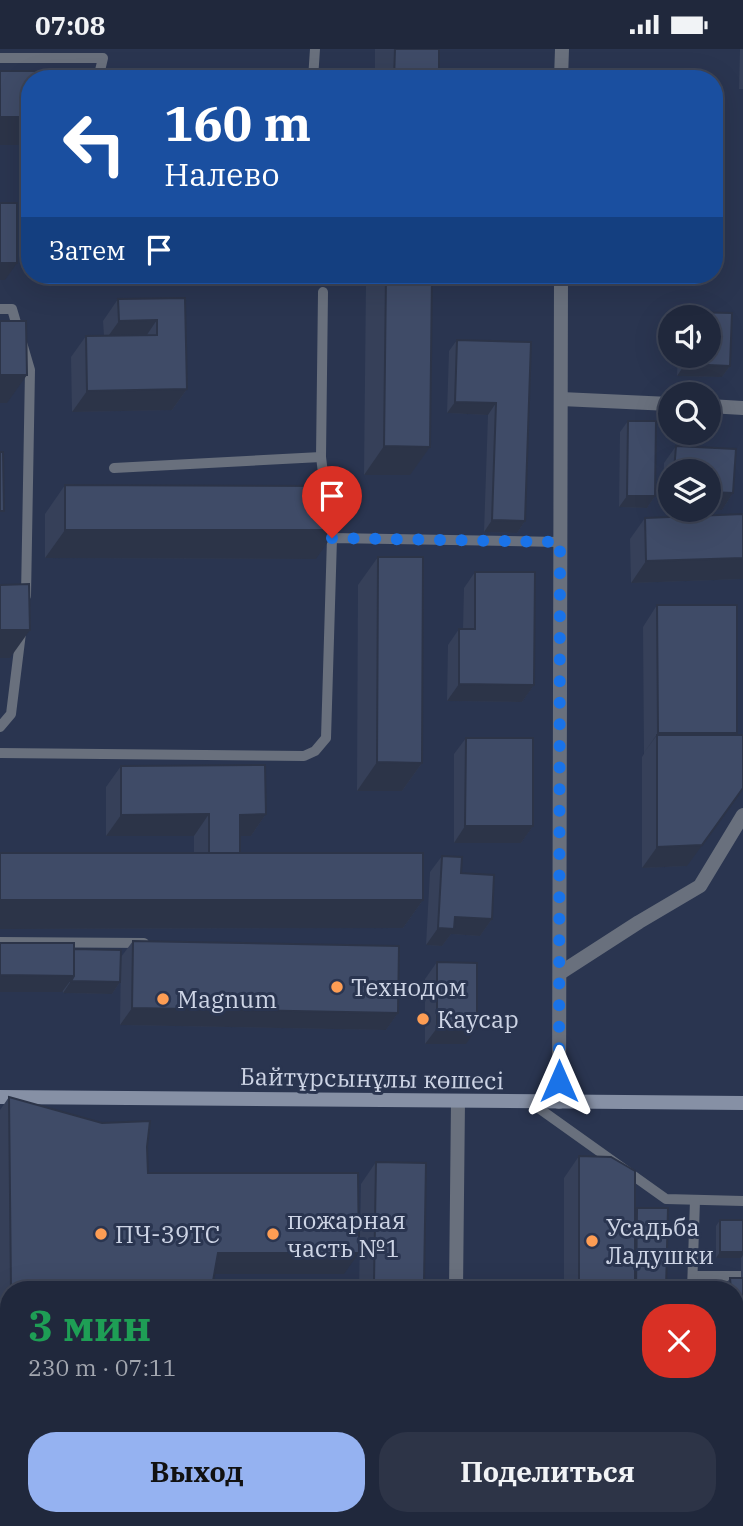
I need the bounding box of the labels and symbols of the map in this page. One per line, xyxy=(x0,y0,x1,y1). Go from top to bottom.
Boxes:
pin xyxy=(302,466,362,538)
place label: Технодом xyxy=(351,971,467,1003)
marker: Технодом xyxy=(329,979,345,995)
place label: Magnum xyxy=(177,983,277,1015)
marker: Magnum xyxy=(155,991,171,1007)
place label: Каусар xyxy=(437,1003,519,1035)
marker: Каусар xyxy=(415,1011,431,1027)
position arrow xyxy=(522,1044,596,1118)
street label: Байтұрсынұлы көшесі xyxy=(240,1060,504,1096)
place label: пожарная часть №1 xyxy=(287,1204,406,1264)
place label: Усадьба Ладушки xyxy=(606,1211,714,1271)
place label: ПЧ-39ТС xyxy=(115,1218,220,1250)
marker: ПЧ-39ТС xyxy=(93,1226,109,1242)
marker: пожарная часть №1 xyxy=(265,1226,281,1242)
marker: Усадьба Ладушки xyxy=(584,1233,600,1249)

